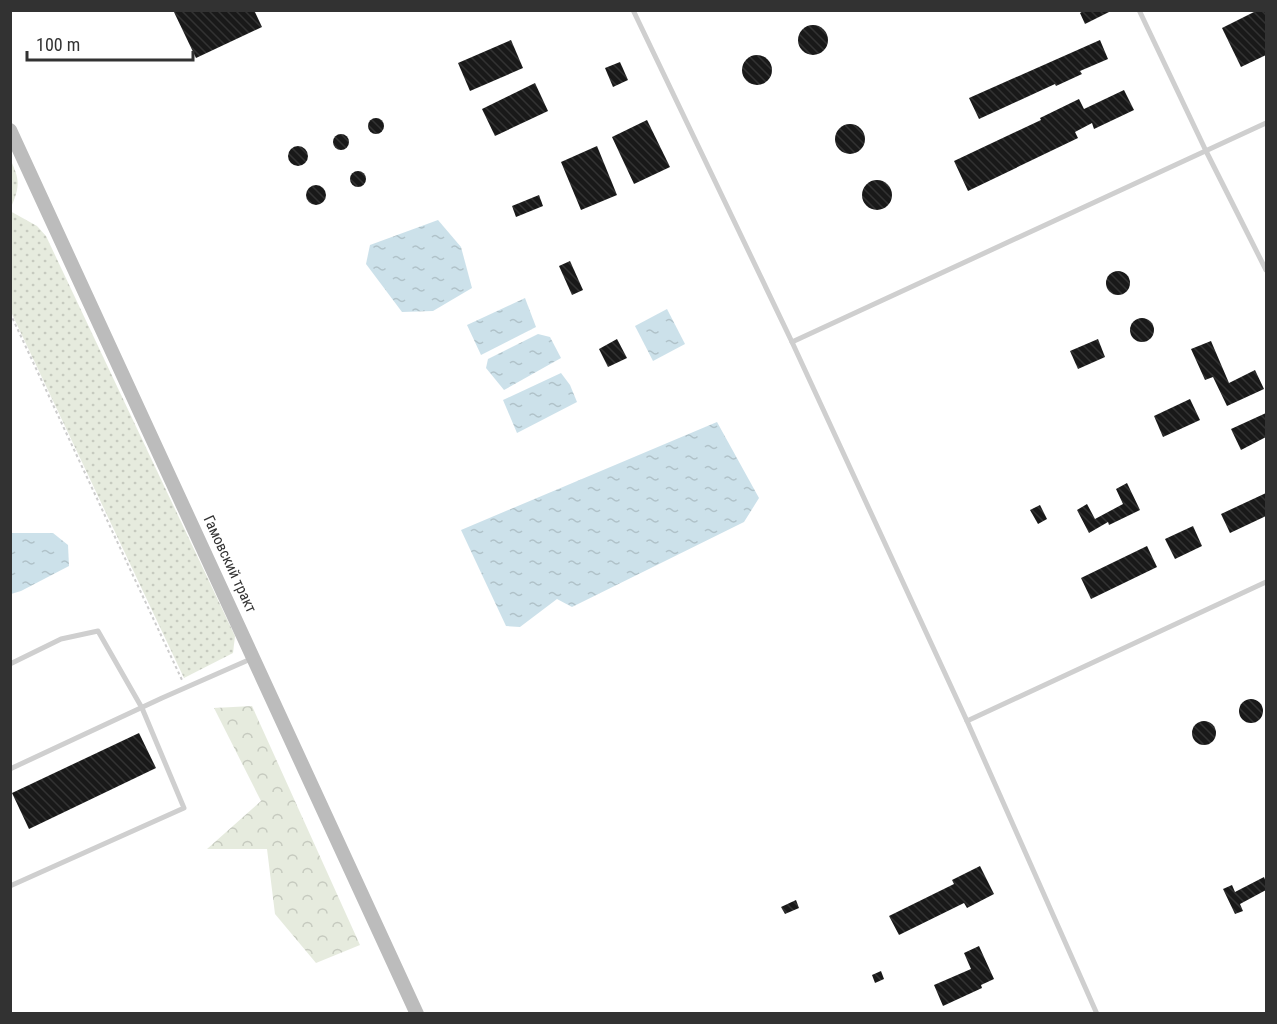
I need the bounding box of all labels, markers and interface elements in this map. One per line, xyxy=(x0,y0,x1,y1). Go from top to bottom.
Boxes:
scale bar xyxy=(27,24,194,62)
text: 100 m xyxy=(36,34,80,55)
street label: Гамовский тракт xyxy=(200,513,260,615)

